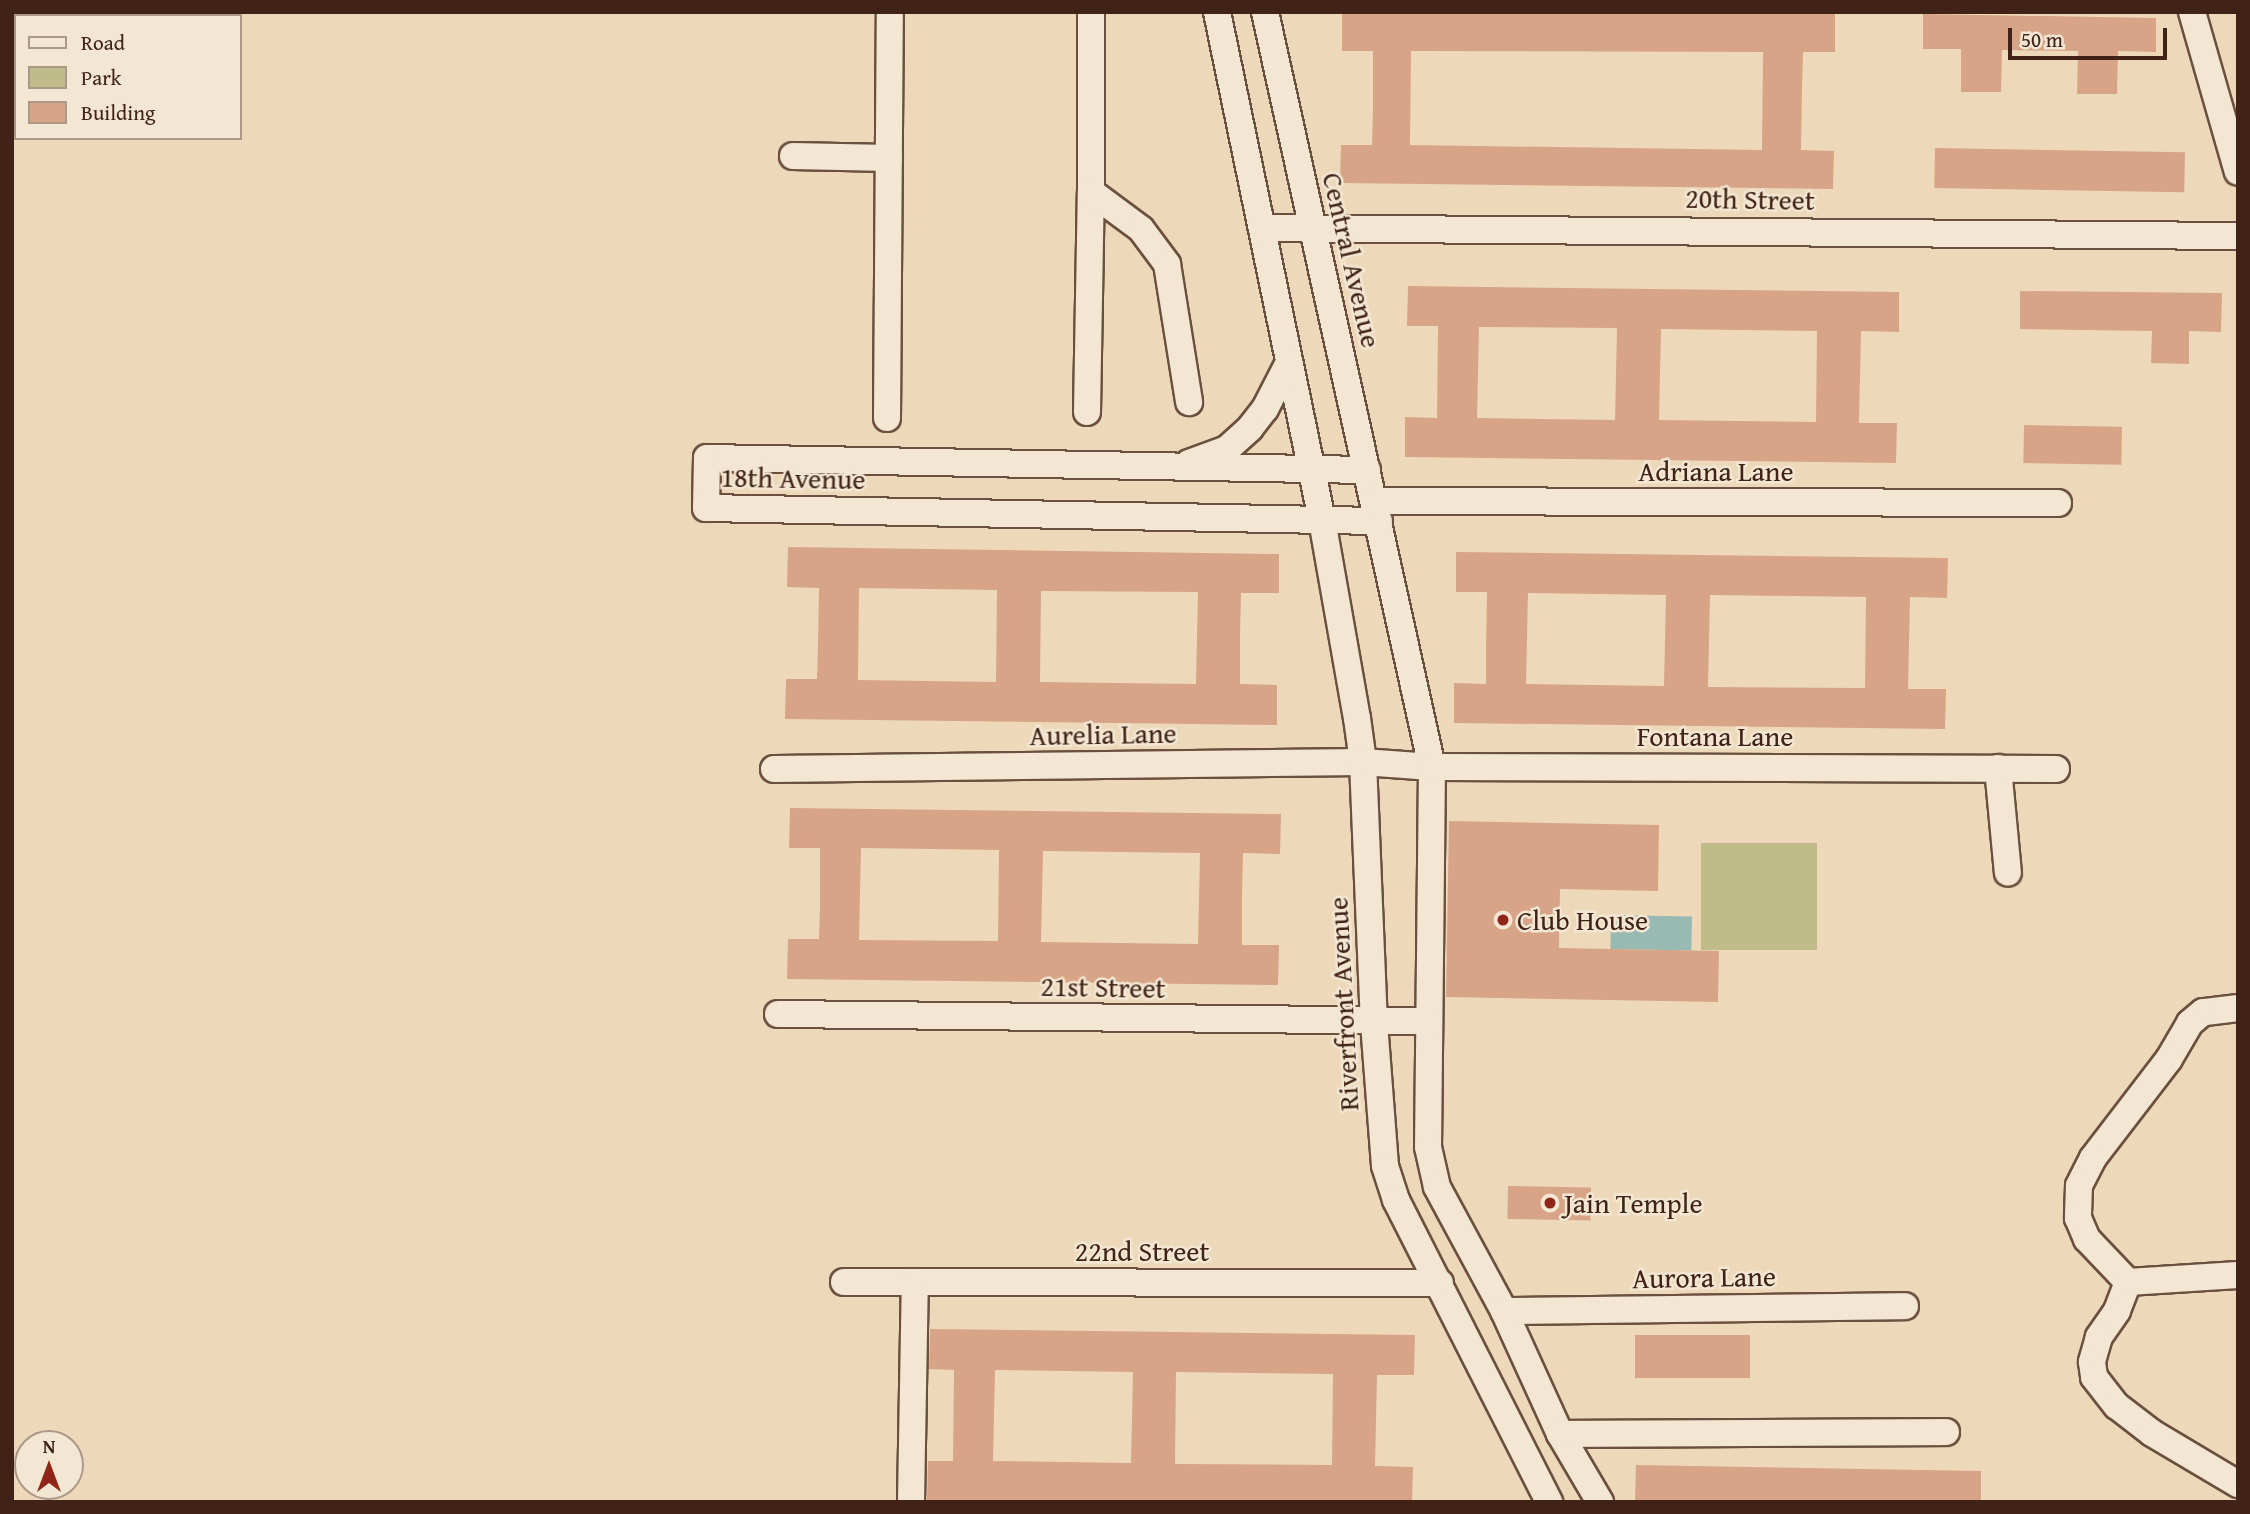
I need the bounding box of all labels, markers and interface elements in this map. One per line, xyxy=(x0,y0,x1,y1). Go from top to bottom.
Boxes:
legend xyxy=(14,14,242,140)
scale bar xyxy=(2012,14,2171,58)
text: 50 m xyxy=(2021,24,2063,55)
text: Road xyxy=(81,27,125,58)
text: Park xyxy=(81,62,122,93)
text: Building xyxy=(81,97,155,128)
street label: Central Avenue xyxy=(1316,169,1388,351)
street label: 20th Street xyxy=(1685,181,1815,217)
street label: Adriana Lane xyxy=(1638,454,1794,488)
street label: 18th Avenue xyxy=(720,460,866,496)
street label: Aurelia Lane xyxy=(1029,716,1177,752)
street label: Fontana Lane xyxy=(1637,719,1793,753)
street label: Riverfront Avenue xyxy=(1321,896,1365,1112)
place label: Club House xyxy=(1517,903,1648,937)
marker: Club House xyxy=(1495,912,1511,928)
street label: 21st Street xyxy=(1040,969,1166,1005)
place label: Jain Temple xyxy=(1564,1186,1703,1220)
marker: Jain Temple xyxy=(1542,1195,1558,1211)
street label: 22nd Street xyxy=(1075,1234,1209,1268)
street label: Aurora Lane xyxy=(1632,1259,1776,1295)
north arrow xyxy=(14,1430,84,1500)
text: N xyxy=(43,1432,55,1460)

